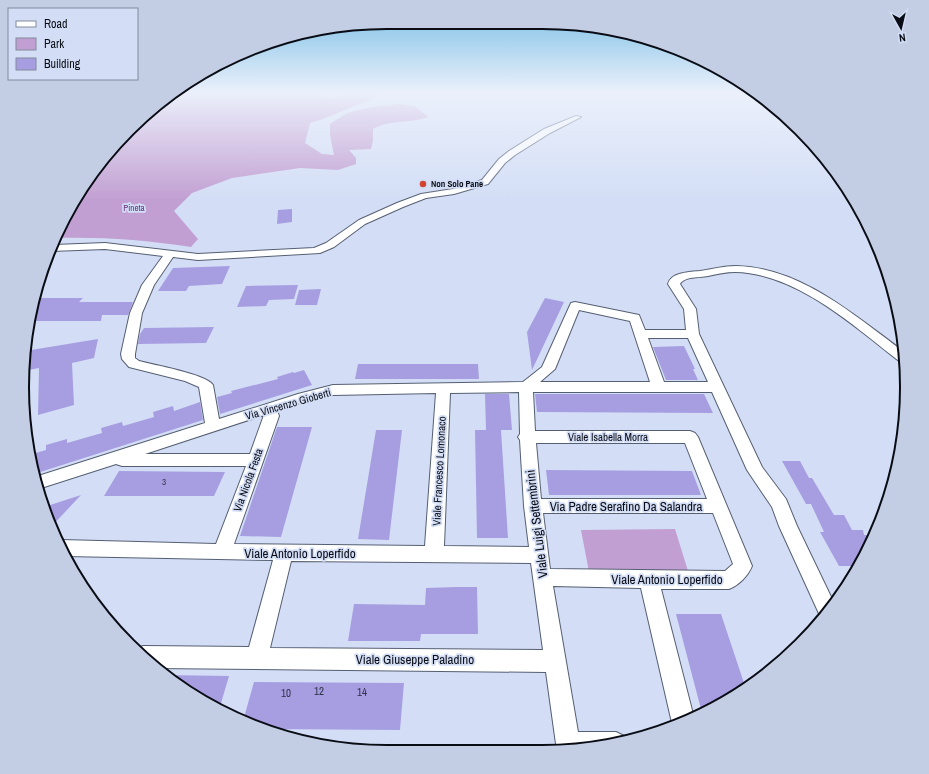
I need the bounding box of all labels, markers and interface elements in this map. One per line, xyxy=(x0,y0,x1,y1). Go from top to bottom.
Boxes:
legend xyxy=(8,8,138,80)
north arrow xyxy=(881,8,921,48)
text: Road xyxy=(44,16,68,32)
text: N xyxy=(898,31,907,45)
text: Park xyxy=(44,36,64,52)
text: Building xyxy=(44,56,81,72)
place label: Non Solo Pane xyxy=(431,178,483,190)
marker: Non Solo Pane xyxy=(418,179,428,189)
park label: Pineta xyxy=(123,202,145,214)
street label: Via Vincenzo Gioberti xyxy=(244,385,332,423)
street label: Viale Francesco Lomonaco xyxy=(429,416,449,526)
street label: Viale Isabella Morra xyxy=(568,430,648,444)
street label: Via Nicola Festa xyxy=(230,447,266,513)
street label: Viale Luigi Settembrini xyxy=(521,469,552,579)
house number: 3 xyxy=(162,476,166,488)
street label: Via Padre Serafino Da Salandra xyxy=(550,498,702,515)
street label: Viale Antonio Loperfido xyxy=(244,545,356,562)
street label: Viale Antonio Loperfido xyxy=(611,571,723,588)
street label: Viale Giuseppe Paladino xyxy=(356,651,474,668)
house number: 12 xyxy=(314,684,324,698)
house number: 14 xyxy=(357,685,367,699)
house number: 10 xyxy=(281,686,291,700)

